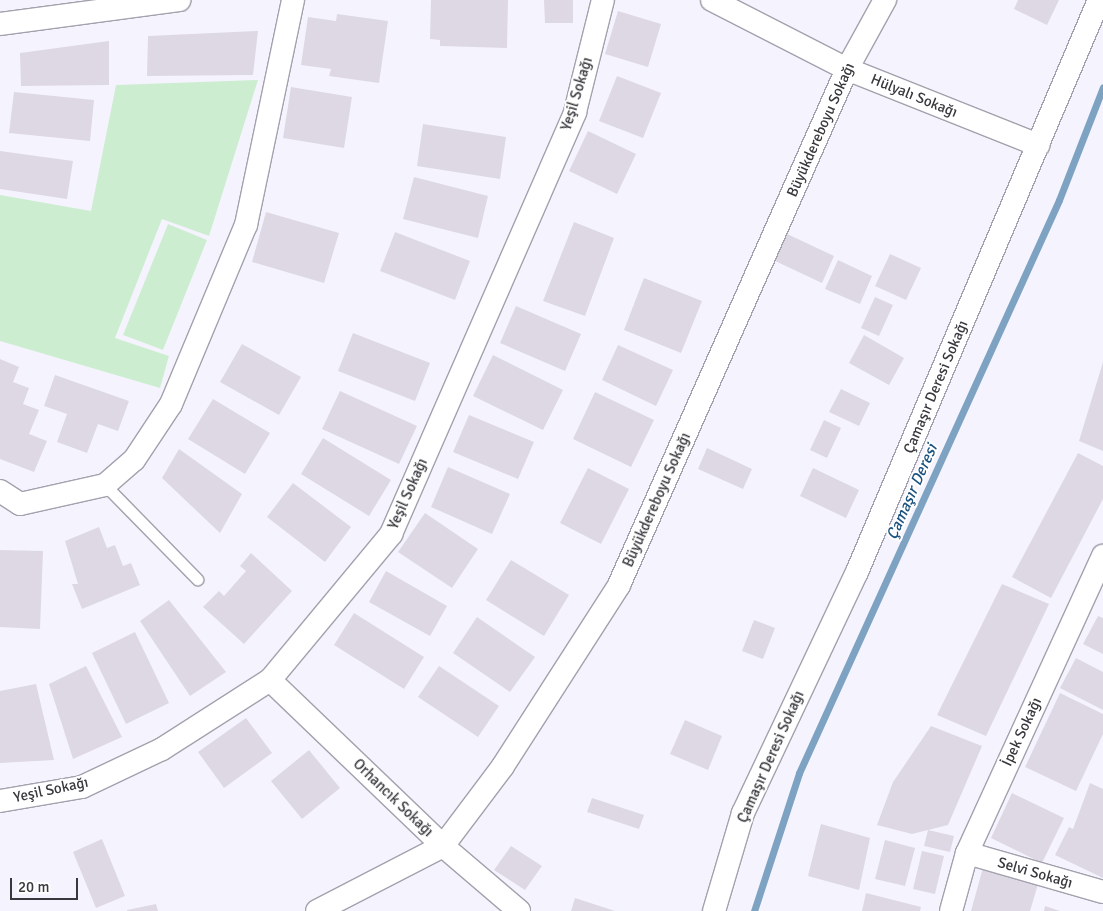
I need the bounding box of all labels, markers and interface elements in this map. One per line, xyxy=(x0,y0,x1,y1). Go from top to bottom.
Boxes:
street label: Yeşil Sokağı xyxy=(557,55,597,133)
street label: Büyükdereboyu Sokağı xyxy=(783,60,859,200)
street label: Hülyalı Sokağı xyxy=(868,70,960,122)
street label: Çamaşır Deresi Sokağı xyxy=(900,318,972,456)
street label: Büyükdereboyu Sokağı xyxy=(619,430,695,570)
water label: Çamaşır Deresi xyxy=(882,441,942,543)
street label: Yeşil Sokağı xyxy=(384,456,432,532)
street label: Çamaşır Deresi Sokağı xyxy=(734,688,808,826)
street label: İpek Sokağı xyxy=(998,695,1046,769)
street label: Orhancık Sokağı xyxy=(349,755,437,841)
street label: Yeşil Sokağı xyxy=(12,773,90,807)
street label: Selvi Sokağı xyxy=(995,854,1075,892)
scale bar xyxy=(12,868,80,900)
text: 20 m xyxy=(18,878,49,896)

